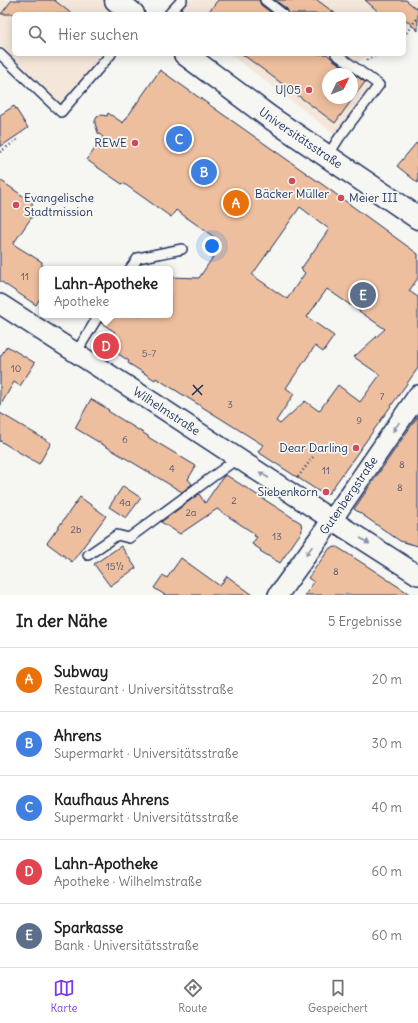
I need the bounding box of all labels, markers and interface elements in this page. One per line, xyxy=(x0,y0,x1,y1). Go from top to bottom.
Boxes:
search box xyxy=(12,12,406,56)
icon: search xyxy=(26,23,48,45)
text: Hier suchen xyxy=(58,25,138,44)
north arrow xyxy=(322,68,358,104)
place label: U|05 xyxy=(275,82,301,97)
marker: U|05 xyxy=(304,85,314,95)
street label: Universitätsstraße xyxy=(256,104,345,171)
pin: C xyxy=(166,124,192,154)
place label: REWE xyxy=(94,135,127,150)
marker: REWE xyxy=(130,138,140,148)
pin: B xyxy=(191,157,217,187)
marker: Bäcker Müller xyxy=(287,176,297,186)
place label: Bäcker Müller xyxy=(255,186,329,201)
pin: A xyxy=(223,188,249,218)
place label: Evangelische Stadtmission xyxy=(24,190,94,219)
place label: Meier III xyxy=(349,190,398,205)
marker: Meier III xyxy=(336,193,346,203)
marker: Evangelische Stadtmission xyxy=(11,200,21,210)
your location xyxy=(202,236,222,256)
popup xyxy=(39,266,173,318)
house number: 11 xyxy=(21,270,29,283)
text: Lahn-Apotheke xyxy=(54,274,158,293)
pin: E xyxy=(350,280,376,310)
text: Apotheke xyxy=(54,293,109,310)
pin: D xyxy=(93,331,119,361)
house number: 5-7 xyxy=(142,347,156,360)
house number: 10 xyxy=(11,362,21,375)
street label: Wilhelmstraße xyxy=(130,384,203,438)
house number: 7 xyxy=(380,390,385,403)
house number: 3 xyxy=(227,398,233,411)
house number: 9 xyxy=(356,414,362,427)
one-way arrow xyxy=(392,421,400,432)
house number: 6 xyxy=(122,433,128,446)
place label: Dear Darling xyxy=(279,440,348,455)
marker: Dear Darling xyxy=(351,443,361,453)
street label: Gutenbergstraße xyxy=(316,453,381,537)
house number: 8 xyxy=(399,458,405,471)
house number: 4 xyxy=(169,462,175,475)
house number: 11 xyxy=(322,464,330,477)
one-way arrow xyxy=(259,471,269,479)
house number: 8 xyxy=(397,481,403,494)
place label: Siebenkorn xyxy=(258,484,318,499)
marker: Siebenkorn xyxy=(321,487,331,497)
house number: 2 xyxy=(231,494,237,507)
house number: 4a xyxy=(119,496,131,509)
house number: 2a xyxy=(185,506,197,519)
house number: 2b xyxy=(71,523,82,536)
house number: 13 xyxy=(272,530,282,543)
one-way arrow xyxy=(359,537,370,544)
one-way arrow xyxy=(305,546,313,556)
house number: 15½ xyxy=(106,560,125,573)
house number: 8 xyxy=(333,565,339,578)
text: In der Nähe xyxy=(16,610,108,632)
text: 5 Ergebnisse xyxy=(328,613,402,630)
text: Subway xyxy=(54,662,108,681)
text: A xyxy=(25,671,33,688)
text: 20 m xyxy=(372,671,402,688)
text: Restaurant · Universitätsstraße xyxy=(54,681,233,698)
text: Ahrens xyxy=(54,726,102,745)
text: B xyxy=(25,735,33,752)
text: 30 m xyxy=(372,735,402,752)
text: Supermarkt · Universitätsstraße xyxy=(54,745,238,762)
text: Kaufhaus Ahrens xyxy=(54,790,169,809)
text: C xyxy=(25,799,33,816)
text: 40 m xyxy=(371,799,402,816)
text: Supermarkt · Universitätsstraße xyxy=(54,809,238,826)
text: Lahn-Apotheke xyxy=(54,854,158,873)
text: D xyxy=(24,863,34,880)
text: 60 m xyxy=(371,863,402,880)
text: Apotheke · Wilhelmstraße xyxy=(54,873,202,890)
text: Sparkasse xyxy=(54,918,123,937)
text: E xyxy=(25,927,33,944)
text: 60 m xyxy=(371,927,402,944)
text: Bank · Universitätsstraße xyxy=(54,937,199,954)
tab: Karte xyxy=(50,977,77,1015)
tab: Route xyxy=(178,977,207,1015)
tab: Gespeichert xyxy=(308,977,368,1015)

